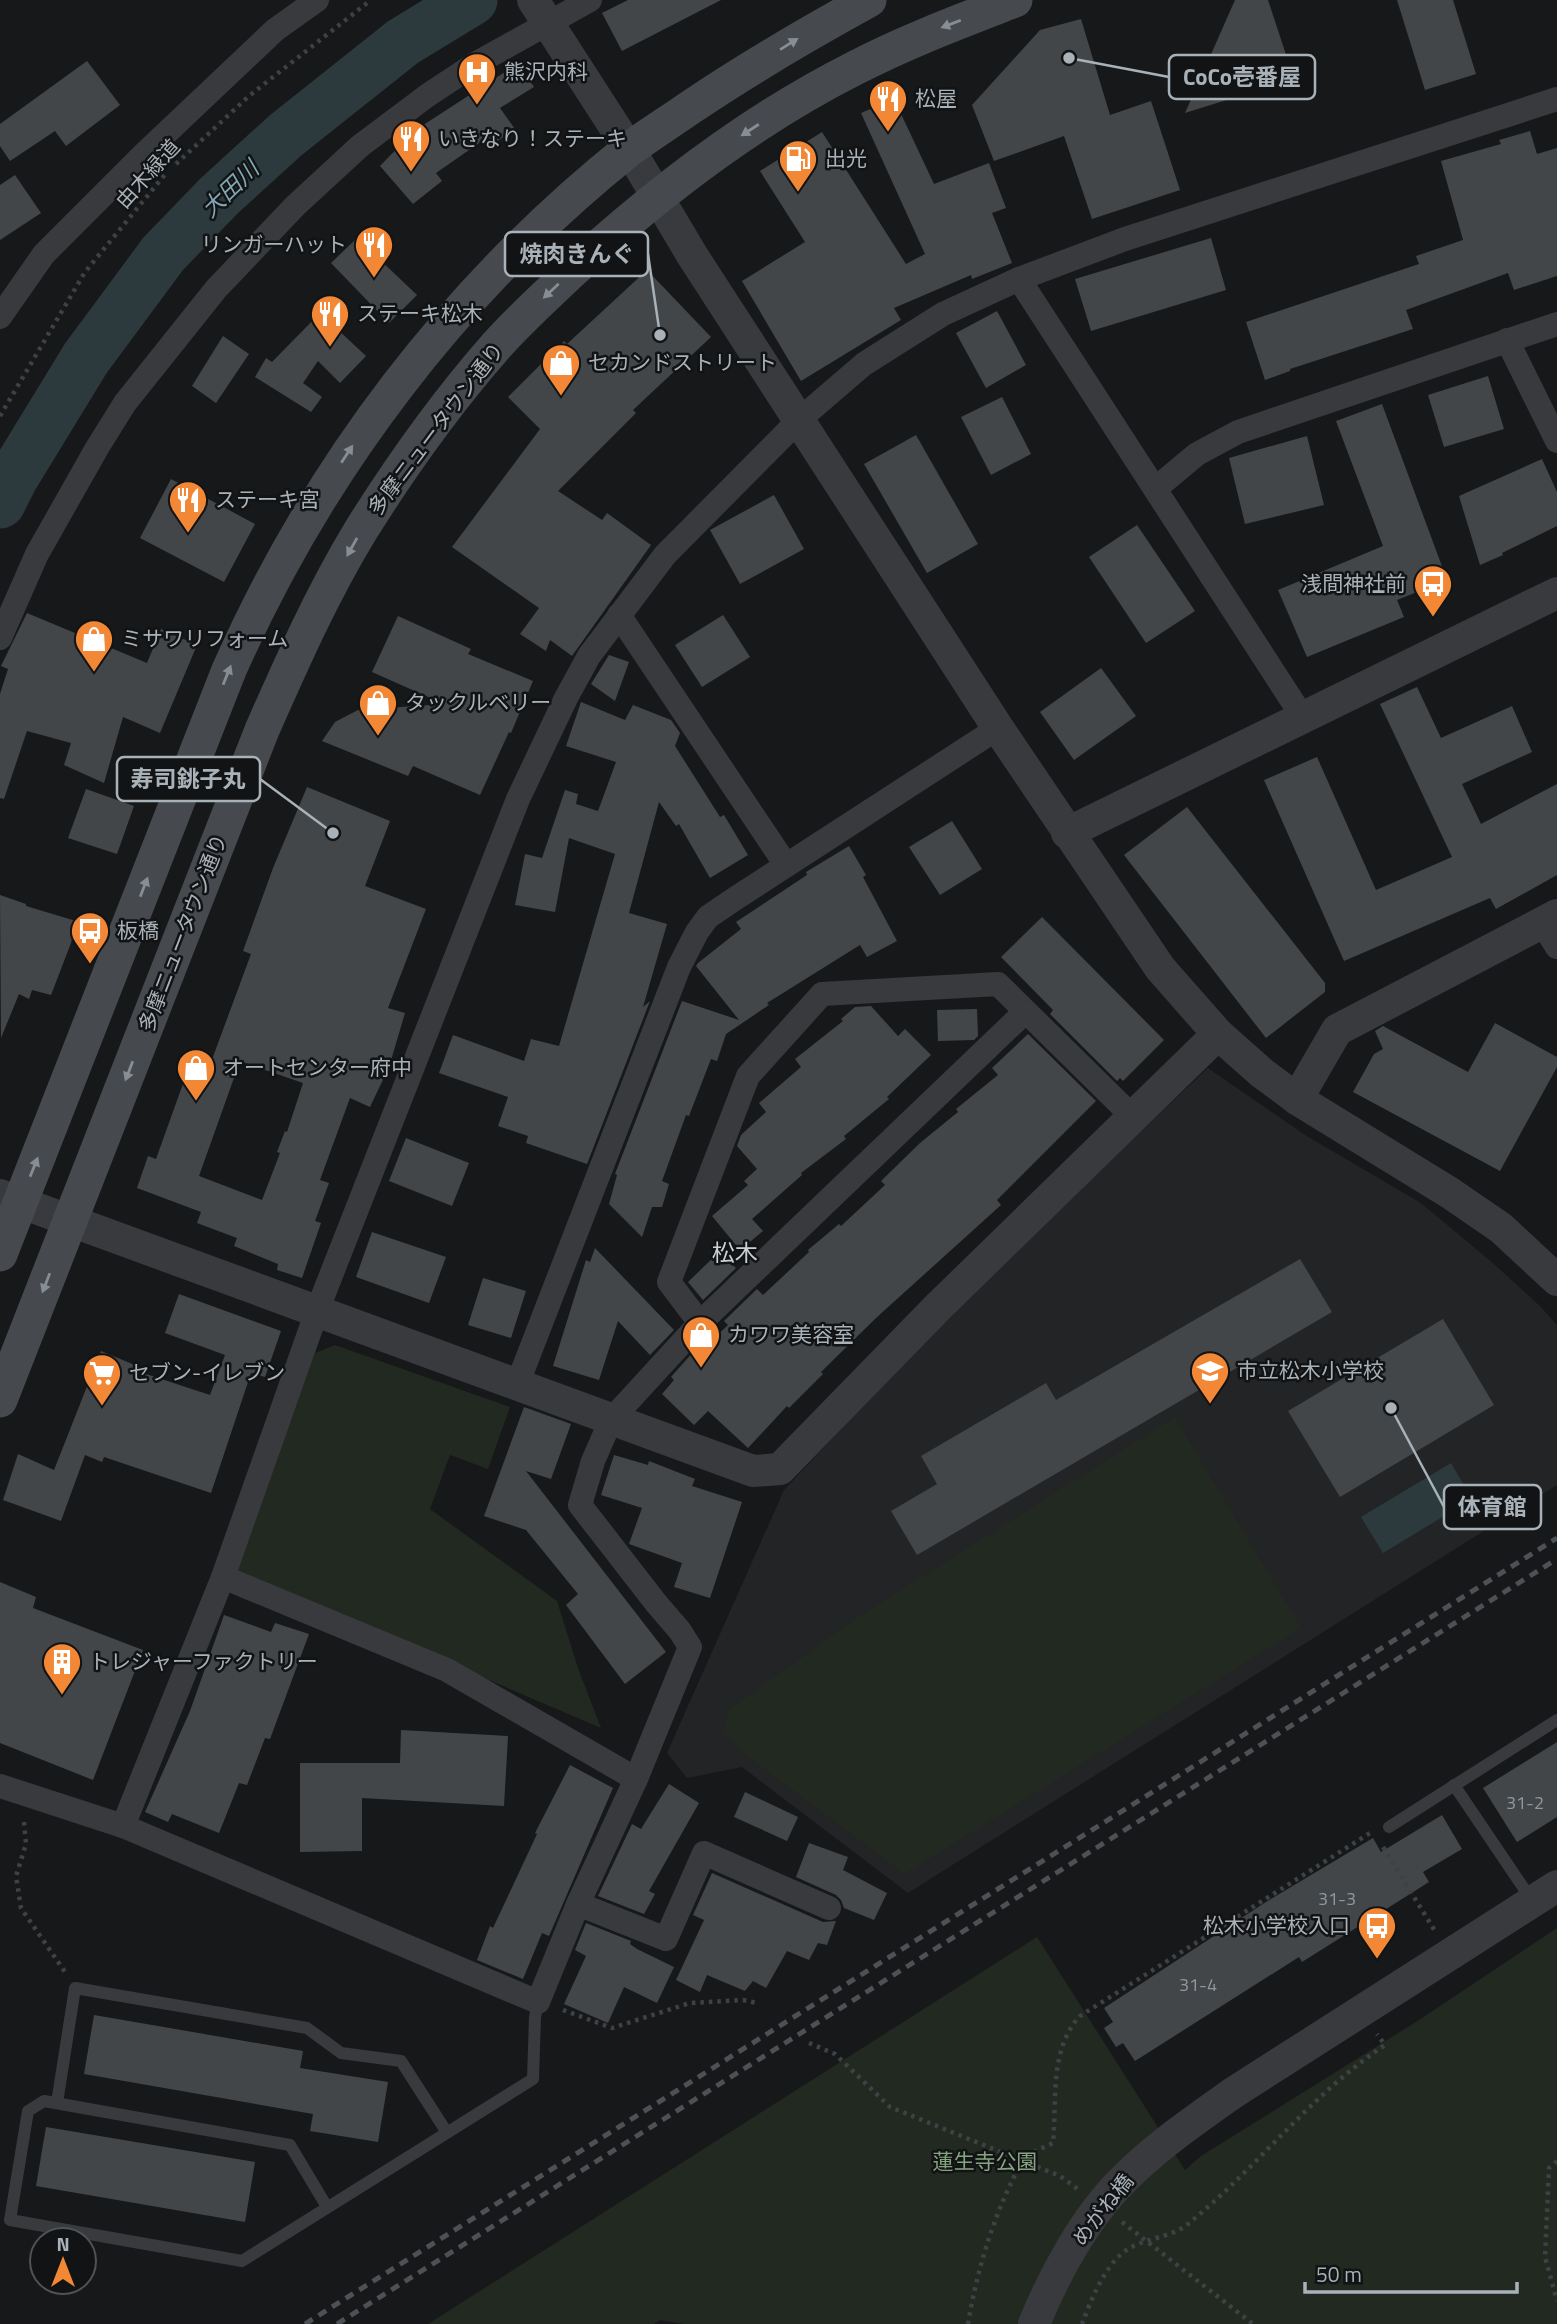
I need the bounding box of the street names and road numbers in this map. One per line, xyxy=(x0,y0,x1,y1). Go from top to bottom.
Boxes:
street label: 由木緑道 xyxy=(107,131,187,215)
street label: 多摩ニュータウン通り xyxy=(359,335,511,522)
street label: 多摩ニュータウン通り xyxy=(130,829,235,1036)
street label: めがね橋 xyxy=(1064,2166,1141,2252)

